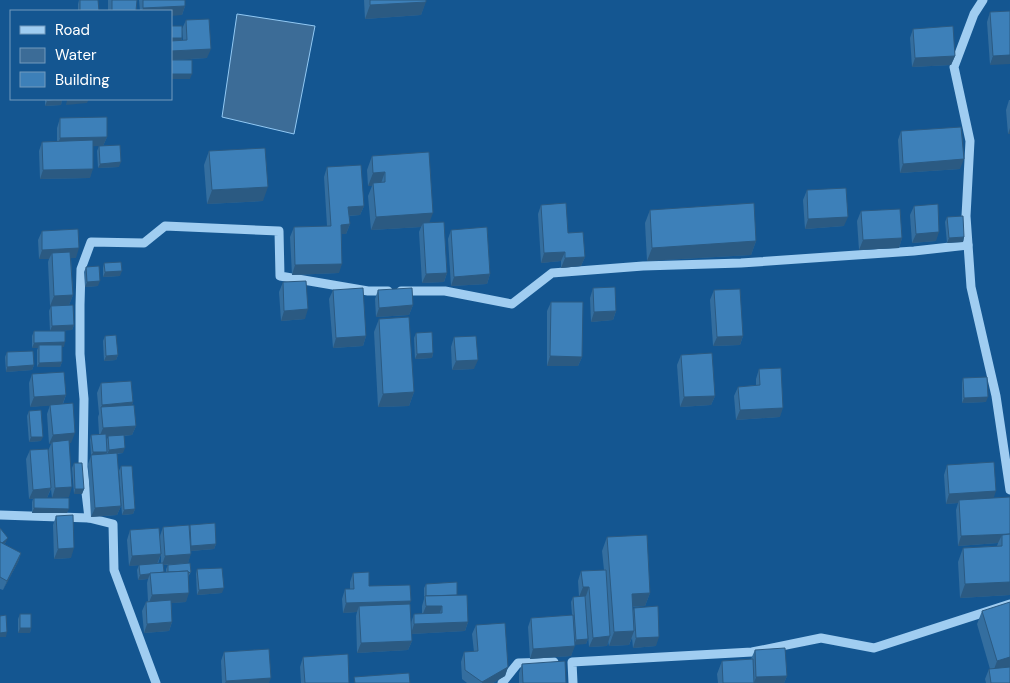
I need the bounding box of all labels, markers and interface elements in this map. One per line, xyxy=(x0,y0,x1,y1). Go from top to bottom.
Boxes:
legend xyxy=(10,10,172,100)
text: Road xyxy=(55,20,90,40)
text: Water xyxy=(55,45,97,65)
text: Building xyxy=(55,70,110,90)

